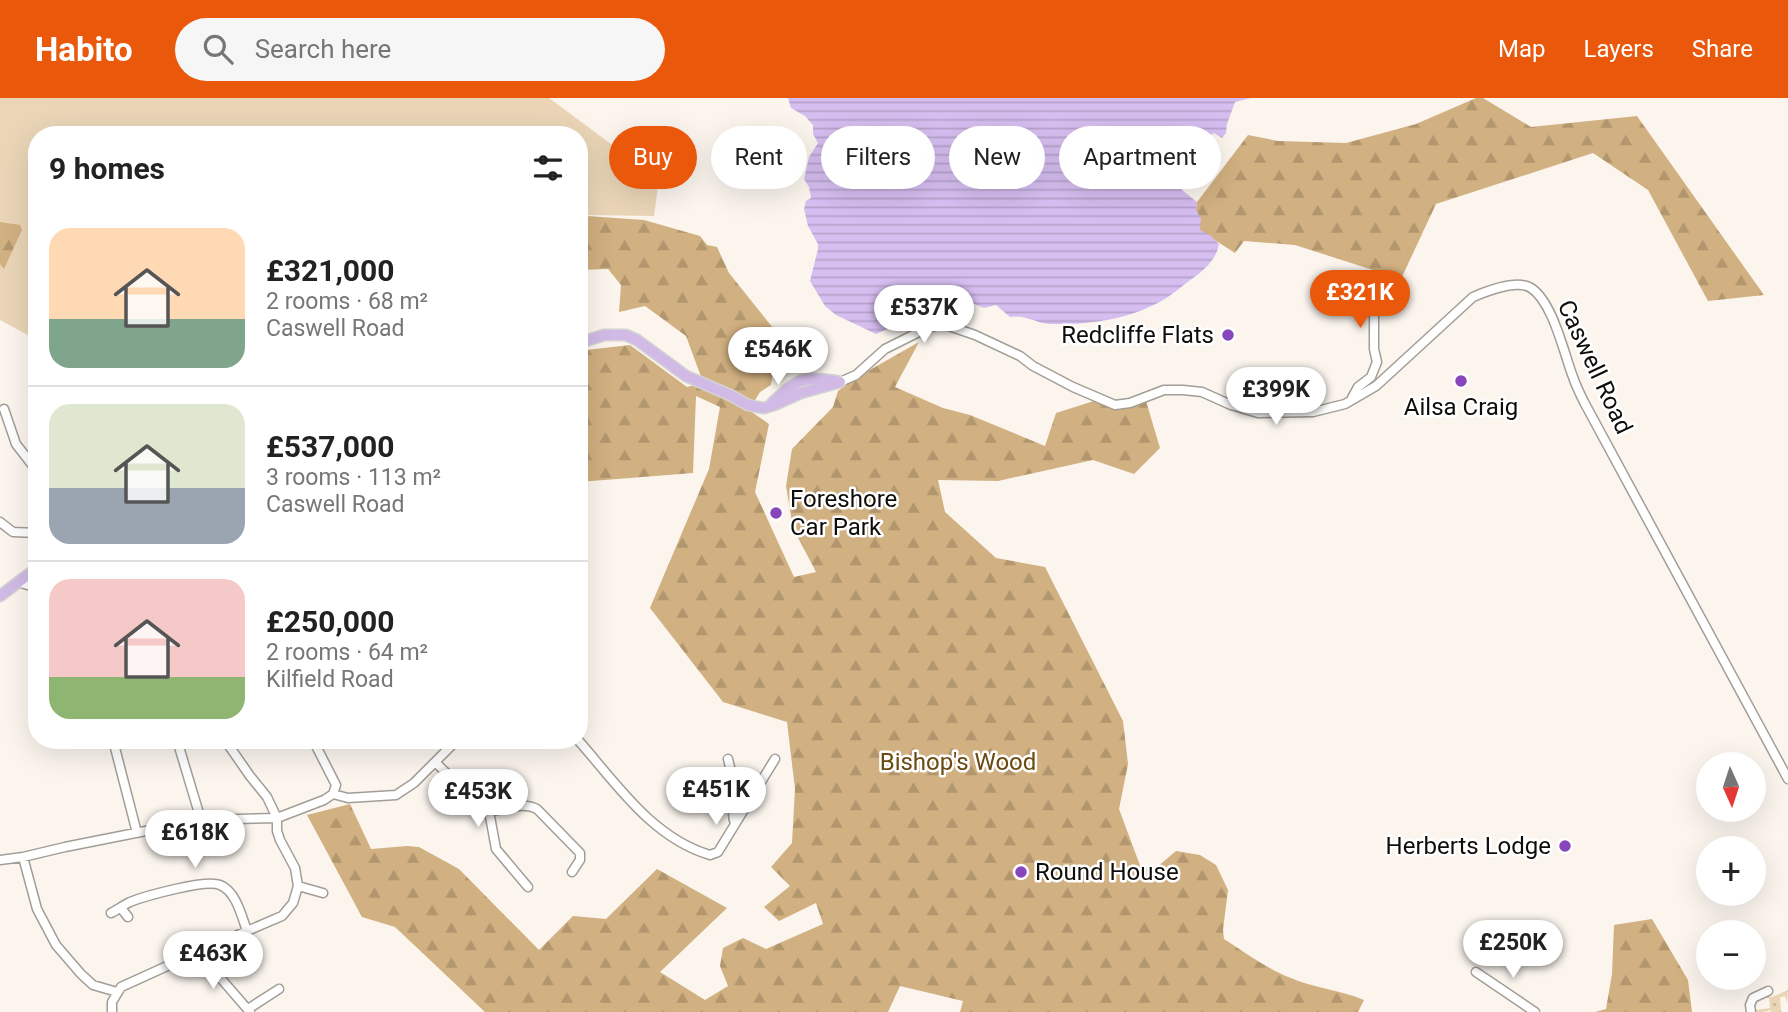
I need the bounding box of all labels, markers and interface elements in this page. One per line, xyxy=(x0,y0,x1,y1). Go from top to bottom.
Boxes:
search box xyxy=(175,18,665,81)
text: Habito xyxy=(35,30,133,69)
icon: search xyxy=(199,30,237,68)
text: Search here xyxy=(255,34,391,64)
text: Map xyxy=(1498,35,1546,63)
text: Layers xyxy=(1584,35,1654,63)
text: Share xyxy=(1692,35,1753,63)
chip: Buy xyxy=(609,126,697,189)
chip: Rent xyxy=(711,126,807,189)
chip: Filters xyxy=(821,126,935,189)
chip: New xyxy=(949,126,1045,189)
chip: Apartment xyxy=(1059,126,1221,189)
icon: filters xyxy=(529,149,567,187)
text: 9 homes xyxy=(49,151,165,186)
text: £321,000 xyxy=(266,253,394,288)
icon: home xyxy=(105,256,189,340)
pin: £321K xyxy=(1311,271,1409,330)
text: £321K xyxy=(1326,279,1394,306)
pin: £537K xyxy=(875,286,973,345)
text: 2 rooms · 68 m² xyxy=(266,288,428,315)
text: £537K xyxy=(890,294,958,321)
street label: Caswell Road xyxy=(1552,296,1638,438)
text: Caswell Road xyxy=(266,315,405,342)
place label: Redcliffe Flats xyxy=(1061,321,1214,349)
marker: Redcliffe Flats xyxy=(1220,327,1236,343)
pin: £546K xyxy=(729,328,827,387)
text: £546K xyxy=(744,336,812,363)
pin: £399K xyxy=(1227,368,1325,427)
marker: Ailsa Craig xyxy=(1453,373,1469,389)
text: £399K xyxy=(1242,376,1310,403)
place label: Ailsa Craig xyxy=(1404,393,1518,421)
text: £537,000 xyxy=(266,429,394,464)
icon: home xyxy=(105,432,189,516)
text: 3 rooms · 113 m² xyxy=(266,464,441,491)
place label: Foreshore Car Park xyxy=(790,485,897,541)
text: Caswell Road xyxy=(266,491,405,518)
marker: Foreshore Car Park xyxy=(768,505,784,521)
text: £250,000 xyxy=(266,604,394,639)
icon: home xyxy=(105,607,189,691)
text: 2 rooms · 64 m² xyxy=(266,639,428,666)
text: Kilfield Road xyxy=(266,666,394,693)
park label: Bishop's Wood xyxy=(880,748,1036,776)
north arrow xyxy=(1696,752,1766,822)
map controls xyxy=(1696,752,1766,990)
pin: £451K xyxy=(667,768,765,827)
pin: £453K xyxy=(429,770,527,829)
text: £451K xyxy=(682,776,750,803)
text: £453K xyxy=(444,778,512,805)
pin: £618K xyxy=(146,810,244,870)
text: £618K xyxy=(161,819,229,846)
place label: Herberts Lodge xyxy=(1386,832,1551,860)
button: + xyxy=(1696,836,1766,906)
marker: Herberts Lodge xyxy=(1557,838,1573,854)
place label: Round House xyxy=(1035,858,1179,886)
marker: Round House xyxy=(1013,864,1029,880)
pin: £250K xyxy=(1464,920,1562,980)
button: − xyxy=(1696,920,1766,990)
text: £250K xyxy=(1479,929,1547,956)
pin: £463K xyxy=(164,932,262,991)
text: £463K xyxy=(179,940,247,967)

